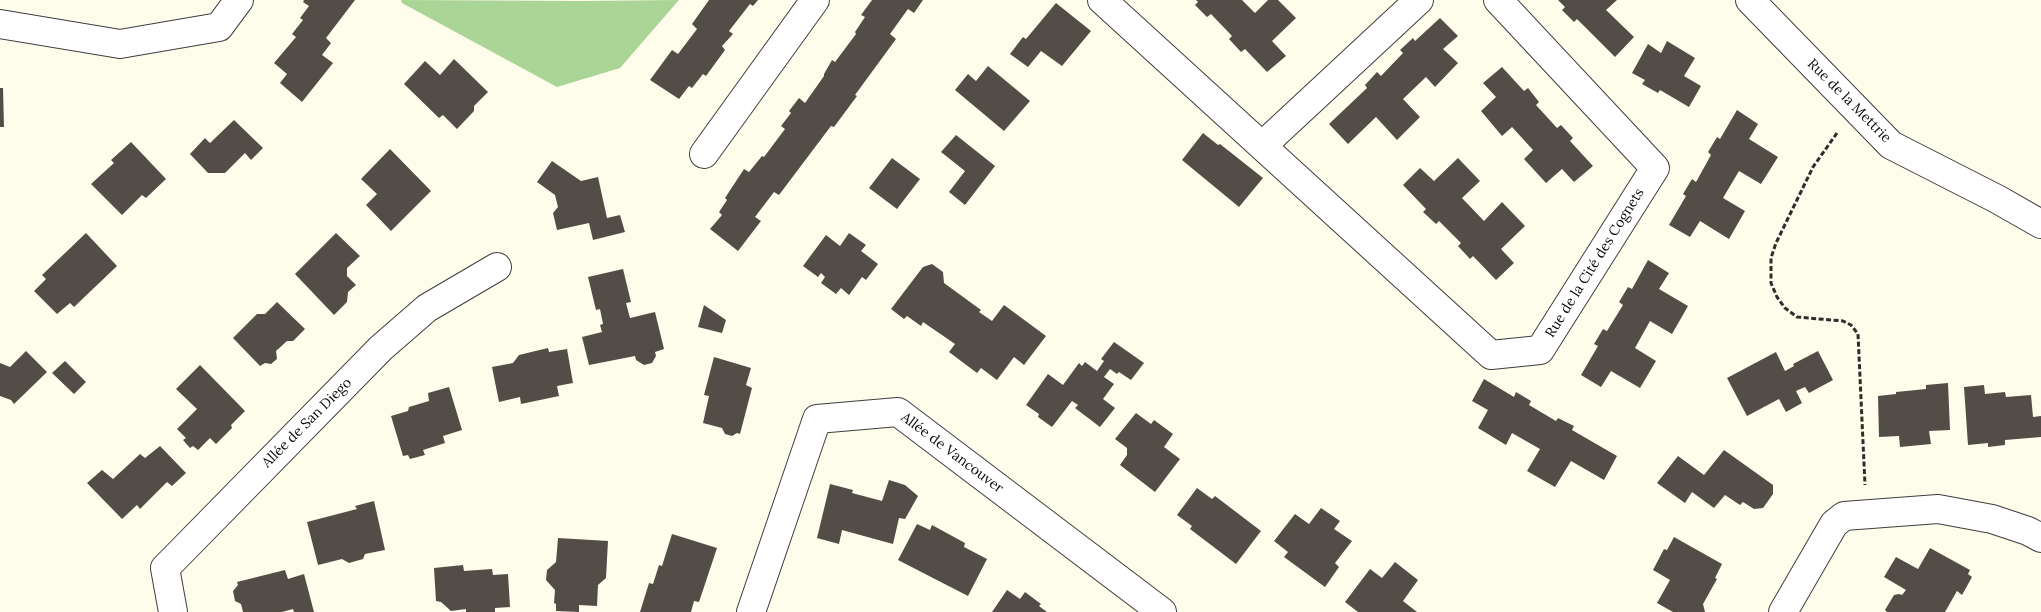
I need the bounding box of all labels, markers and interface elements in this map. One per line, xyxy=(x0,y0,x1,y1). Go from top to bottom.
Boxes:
street label: Rue de la Mettrie xyxy=(1804,56,1894,146)
street label: Rue de la Cité des Cognets xyxy=(1542,185,1648,341)
street label: Allée de San Diego xyxy=(259,375,355,471)
street label: Allée de Vancouver xyxy=(897,409,1007,497)

